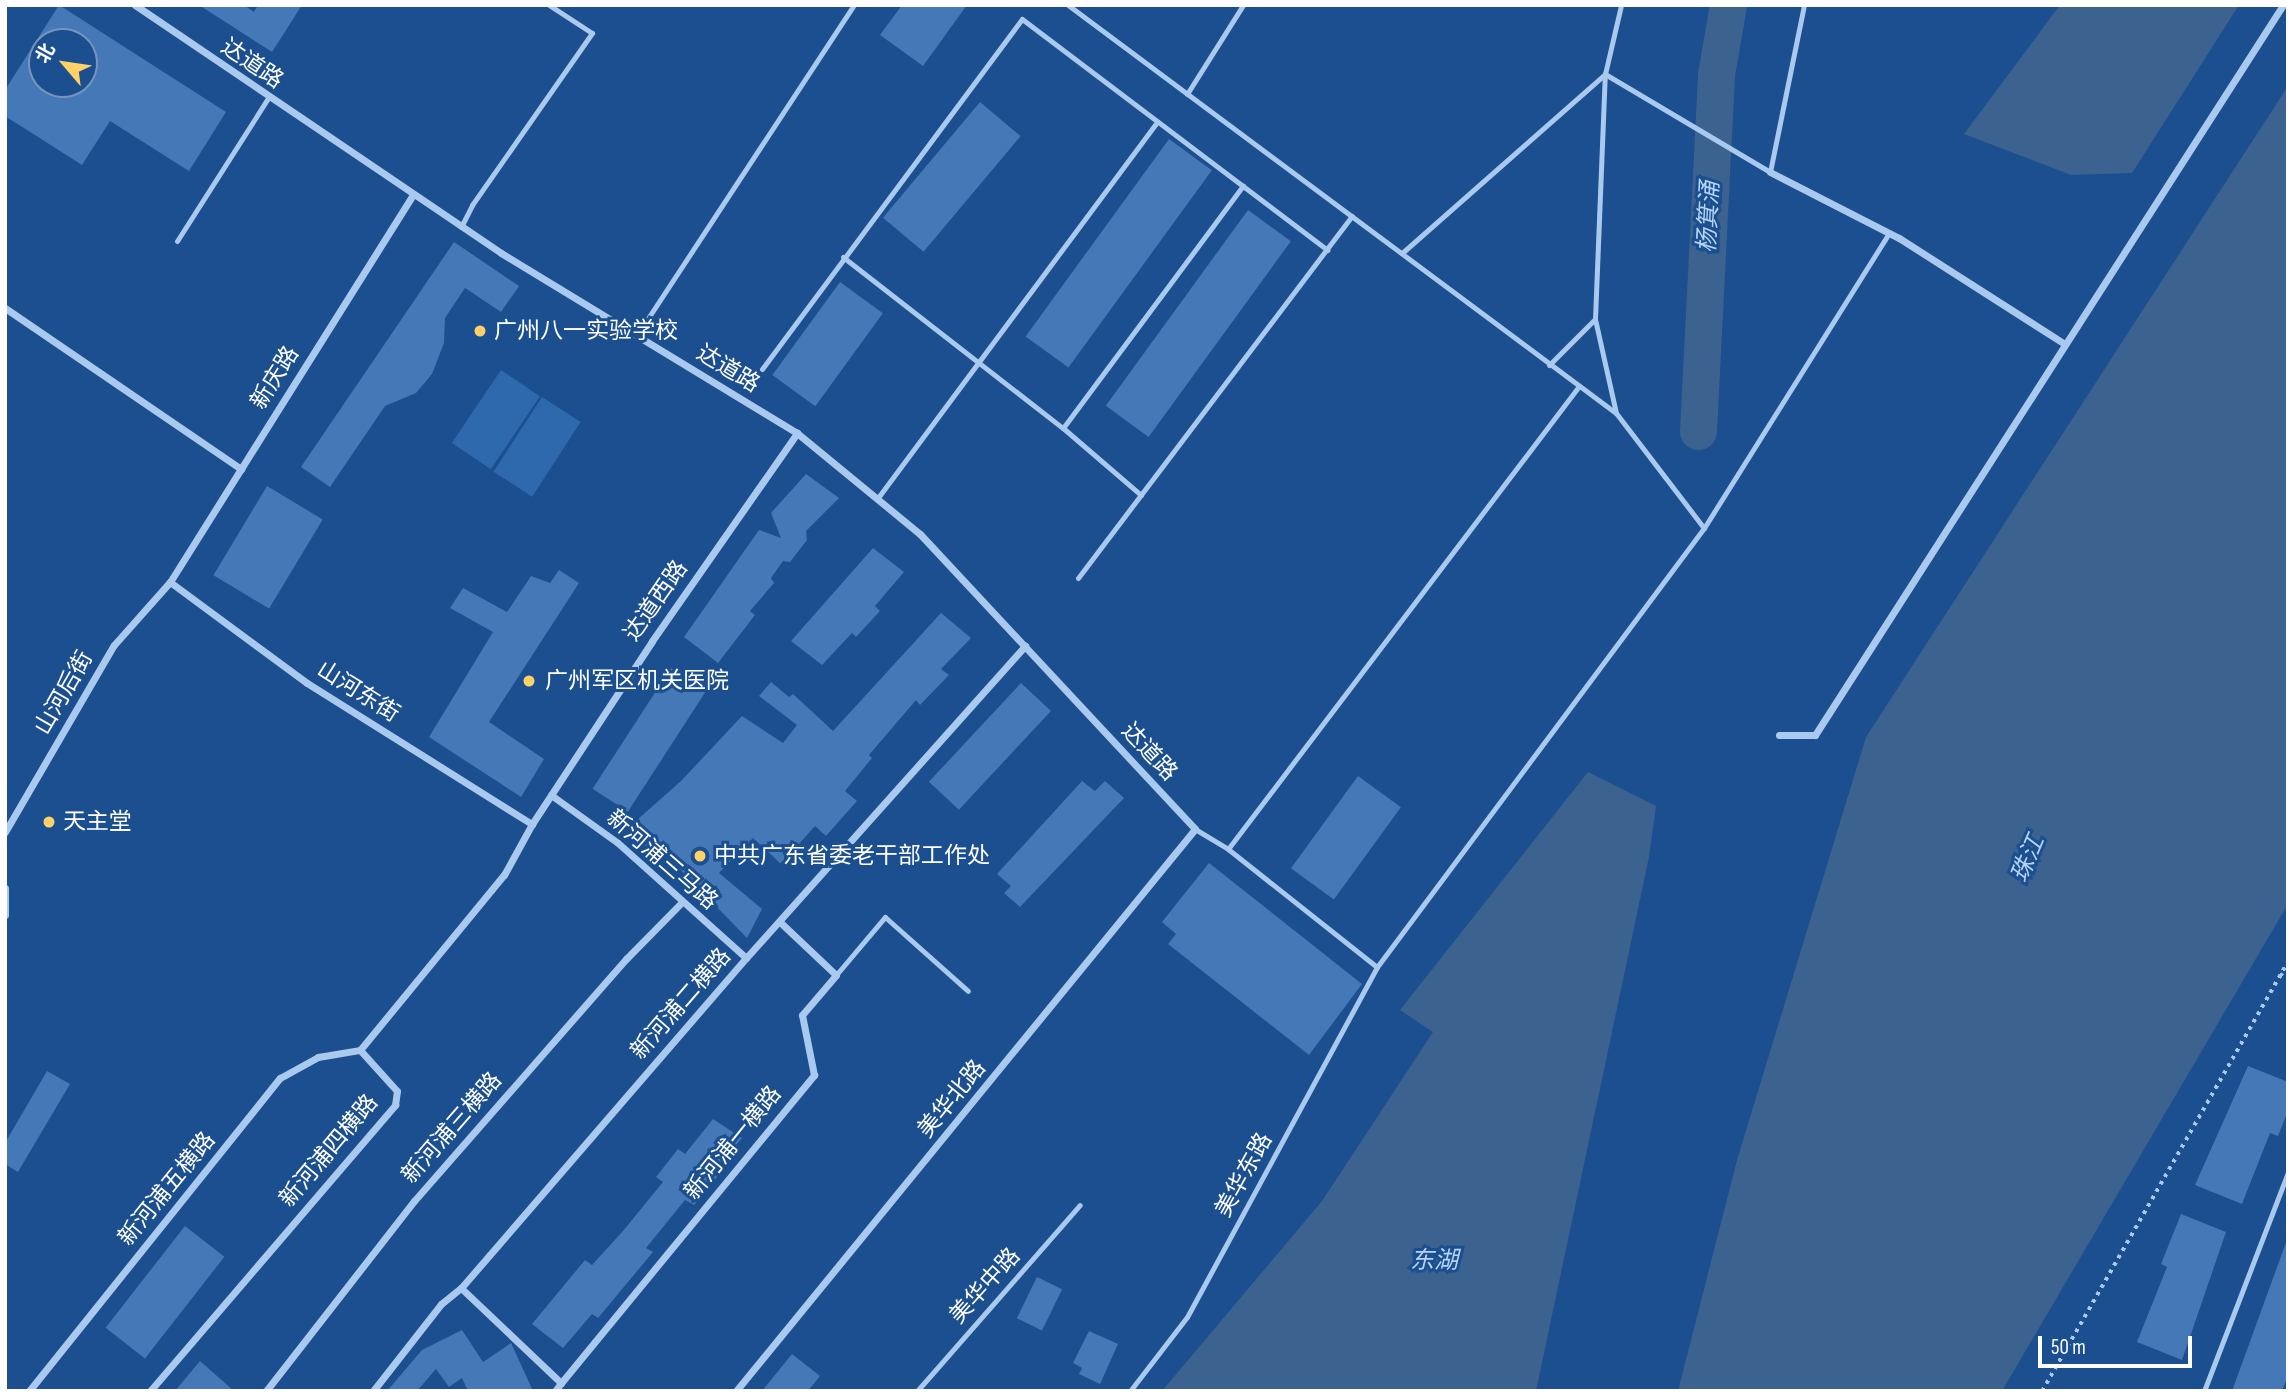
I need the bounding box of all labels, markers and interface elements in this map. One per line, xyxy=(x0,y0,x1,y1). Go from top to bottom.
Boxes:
north arrow xyxy=(28,28,98,98)
street label: 达道路 xyxy=(216,33,288,95)
text: 北 xyxy=(31,40,61,67)
water label: 杨箕涌 xyxy=(1693,180,1725,254)
place label: 广州八一实验学校 xyxy=(494,317,678,345)
marker: 广州八一实验学校 xyxy=(472,323,488,339)
street label: 达道路 xyxy=(691,339,765,399)
street label: 新庆路 xyxy=(245,341,305,415)
street label: 达道西路 xyxy=(618,555,694,647)
street label: 山河后街 xyxy=(29,646,99,740)
street label: 山河东街 xyxy=(312,656,404,728)
place label: 广州军区机关医院 xyxy=(545,667,729,695)
marker: 广州军区机关医院 xyxy=(519,671,539,691)
street label: 达道路 xyxy=(1115,717,1183,787)
street label: 新河浦三马路 xyxy=(601,804,723,916)
place label: 天主堂 xyxy=(63,808,132,836)
marker: 天主堂 xyxy=(41,814,57,830)
water label: 珠江 xyxy=(2005,831,2051,887)
place label: 中共广东省委老干部工作处 xyxy=(714,842,990,870)
marker: 中共广东省委老干部工作处 xyxy=(692,848,708,864)
street label: 新河浦二横路 xyxy=(625,943,737,1065)
street label: 美华北路 xyxy=(912,1055,992,1143)
street label: 新河浦三横路 xyxy=(396,1067,508,1189)
street label: 新河浦一横路 xyxy=(679,1081,787,1205)
street label: 新河浦四横路 xyxy=(274,1089,384,1213)
street label: 新河浦五横路 xyxy=(113,1127,221,1251)
street label: 美华东路 xyxy=(1210,1128,1278,1222)
street label: 美华中路 xyxy=(944,1243,1026,1329)
water label: 东湖 xyxy=(1410,1247,1458,1275)
scale bar xyxy=(2041,1322,2195,1366)
text: 50 m xyxy=(2051,1335,2086,1360)

